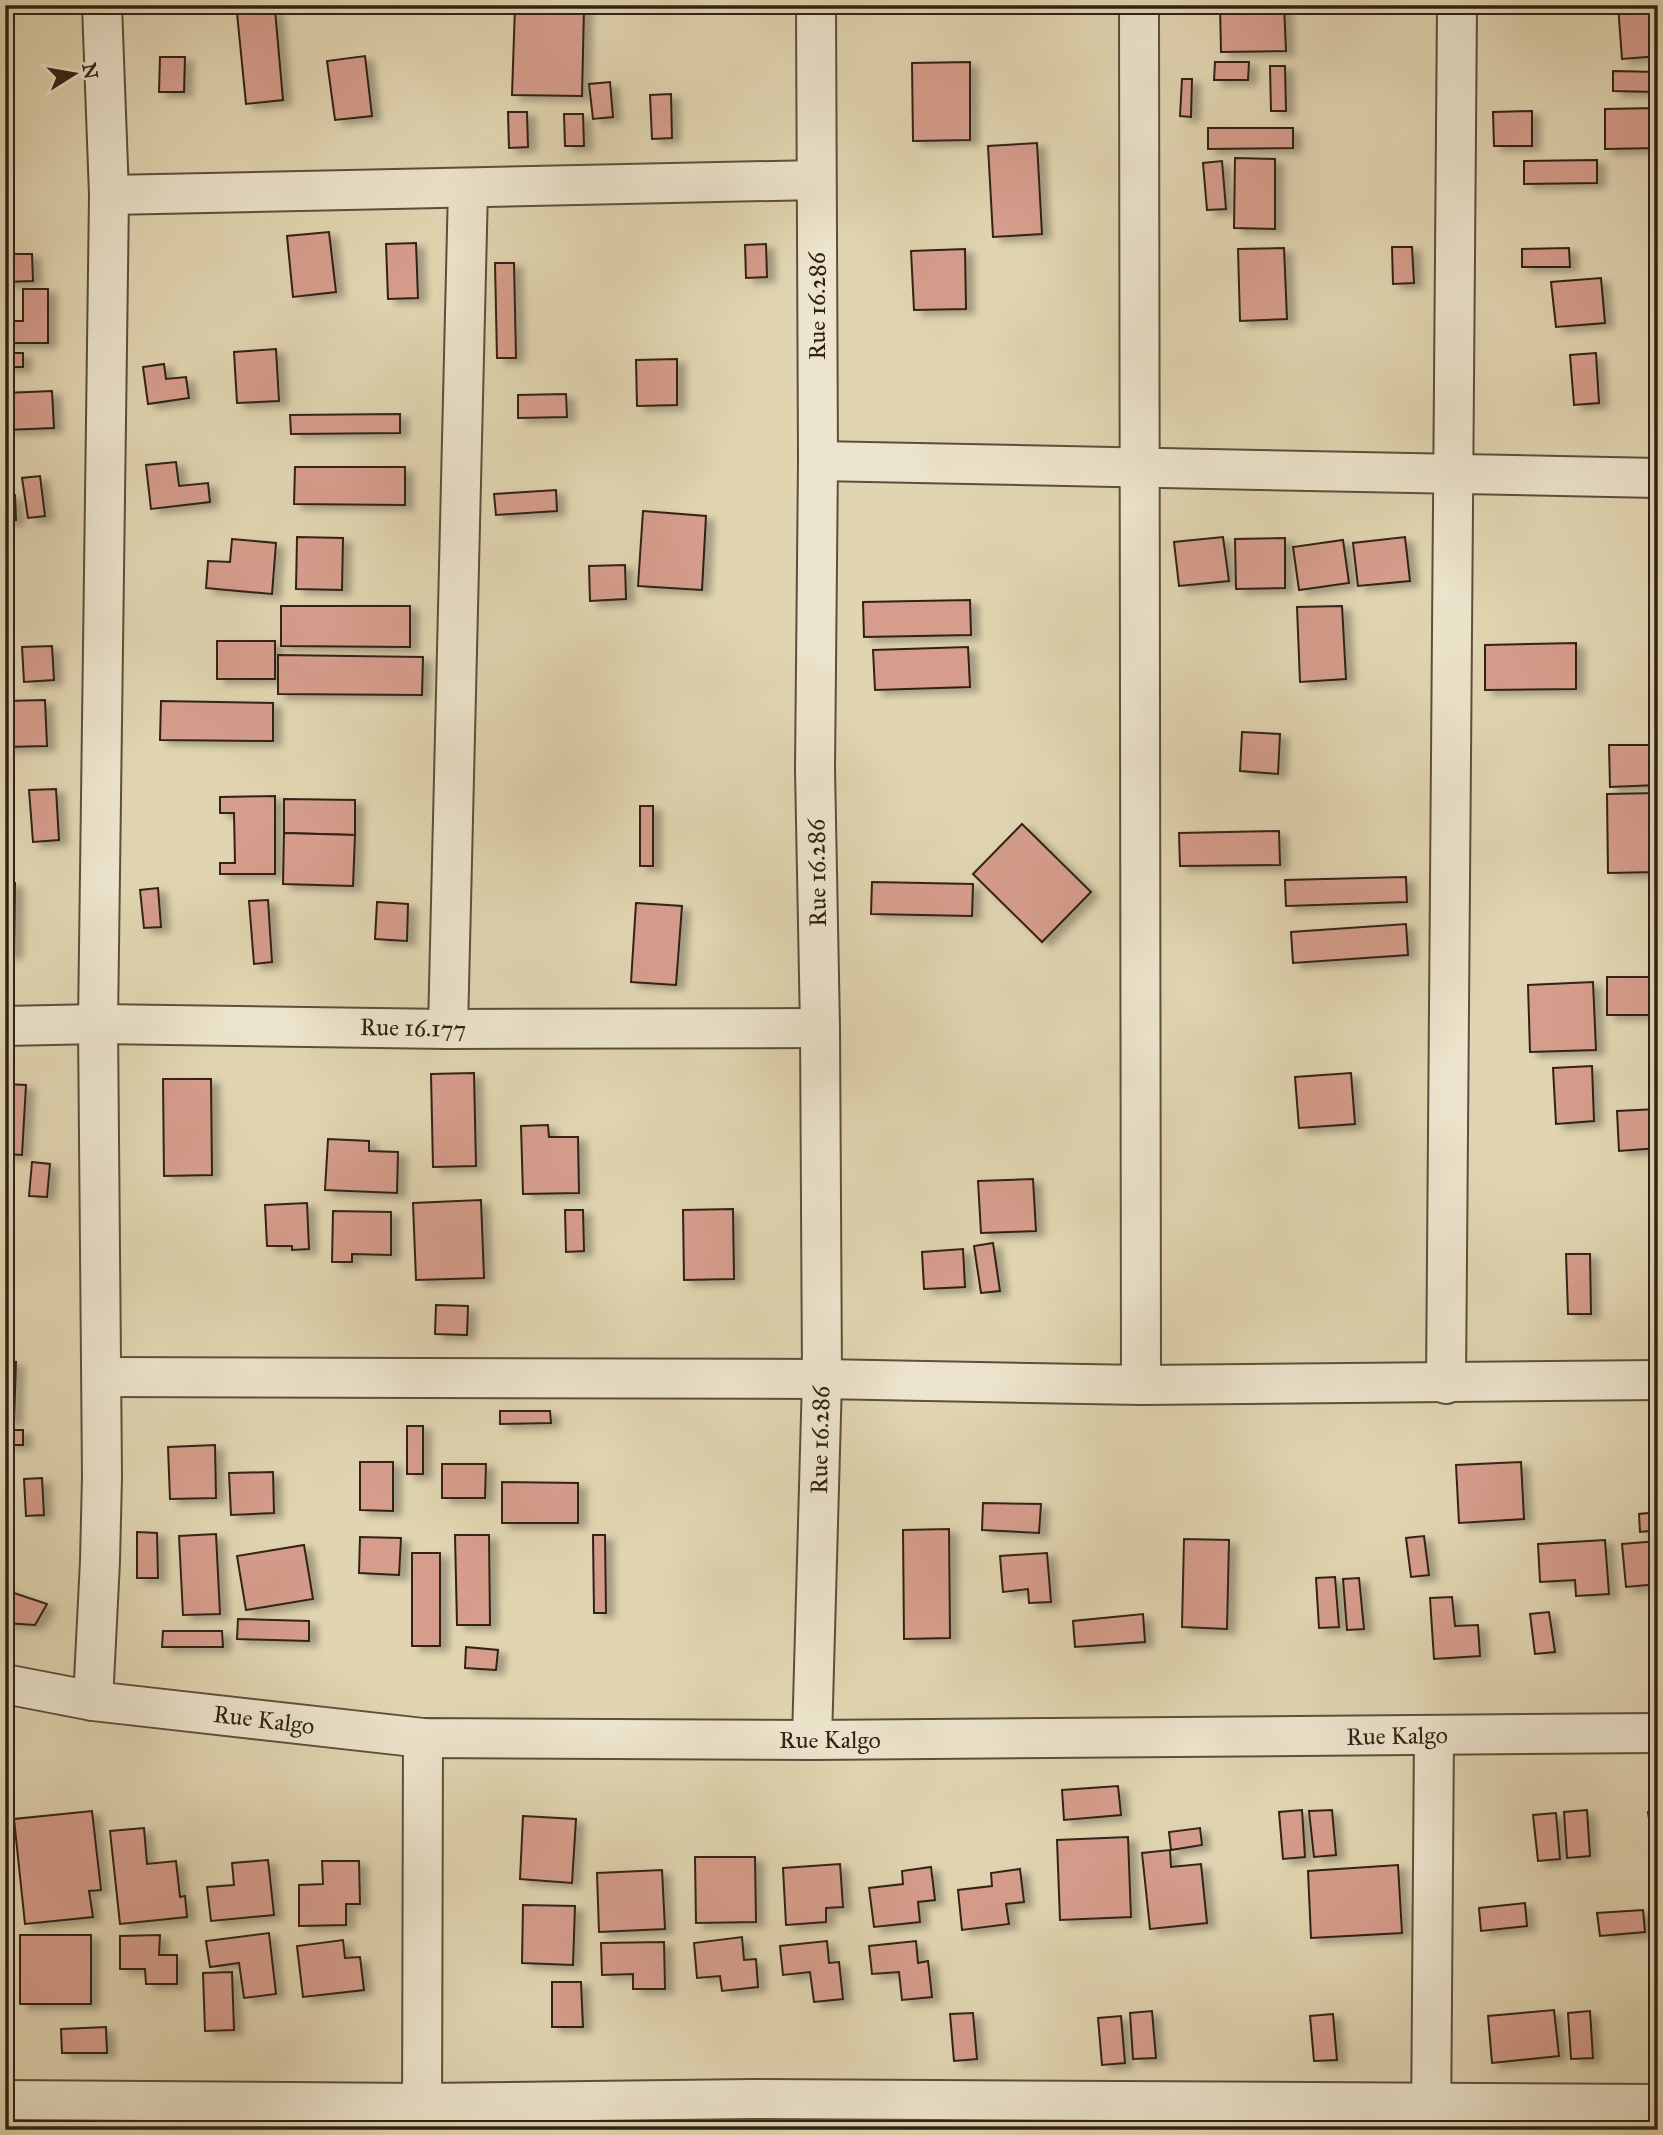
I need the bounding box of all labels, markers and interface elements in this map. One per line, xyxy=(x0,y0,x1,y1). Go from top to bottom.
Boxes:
north arrow xyxy=(38,38,108,108)
text: N xyxy=(77,61,103,81)
street label: Rue 16.286 xyxy=(802,251,832,360)
street label: Rue 16.286 xyxy=(801,818,833,927)
street label: Rue 16.177 xyxy=(360,1012,466,1044)
street label: Rue 16.286 xyxy=(804,1385,836,1494)
street label: Rue Kalgo xyxy=(212,1699,316,1741)
street label: Rue Kalgo xyxy=(1346,1720,1448,1752)
street label: Rue Kalgo xyxy=(779,1725,881,1755)

